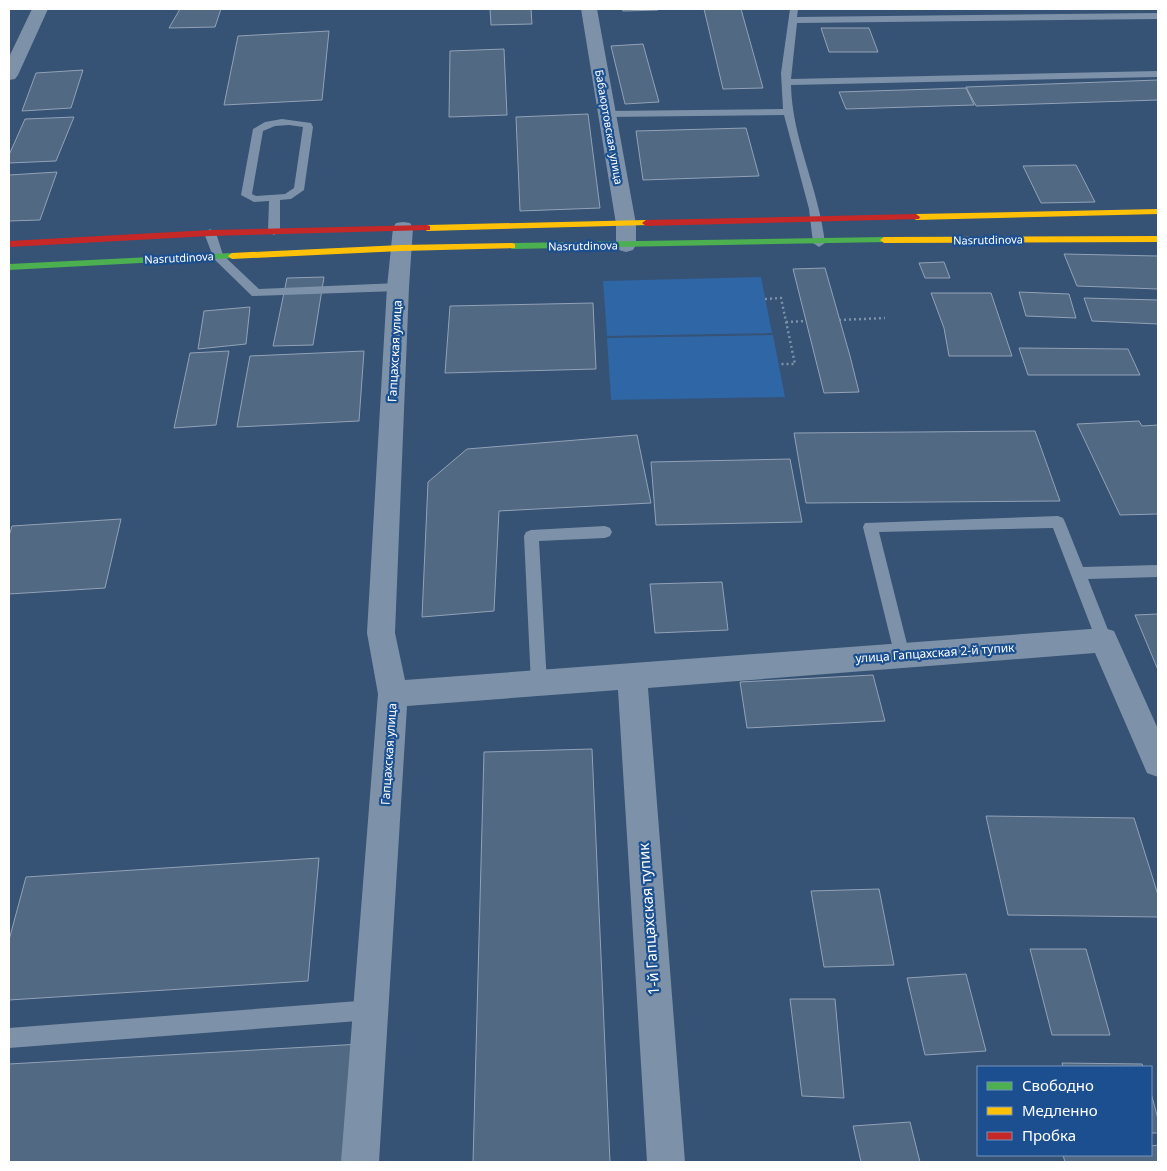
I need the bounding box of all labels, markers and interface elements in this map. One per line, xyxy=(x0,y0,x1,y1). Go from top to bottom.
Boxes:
street label: Бабаюртовская улица xyxy=(592,68,627,185)
street label: Nasrutdinova xyxy=(953,231,1023,248)
street label: Nasrutdinova xyxy=(548,237,618,254)
street label: Nasrutdinova xyxy=(144,248,214,267)
street label: Гапцахская улица xyxy=(383,300,406,402)
street label: улица Гапцахская 2-й тупик xyxy=(855,638,1016,667)
street label: Гапцахская улица xyxy=(376,702,401,805)
street label: 1-й Гапцахская тупик xyxy=(633,842,663,996)
legend xyxy=(977,1066,1152,1156)
text: Свободно xyxy=(1022,1075,1094,1095)
text: Медленно xyxy=(1022,1100,1098,1120)
text: Пробка xyxy=(1022,1125,1076,1145)

